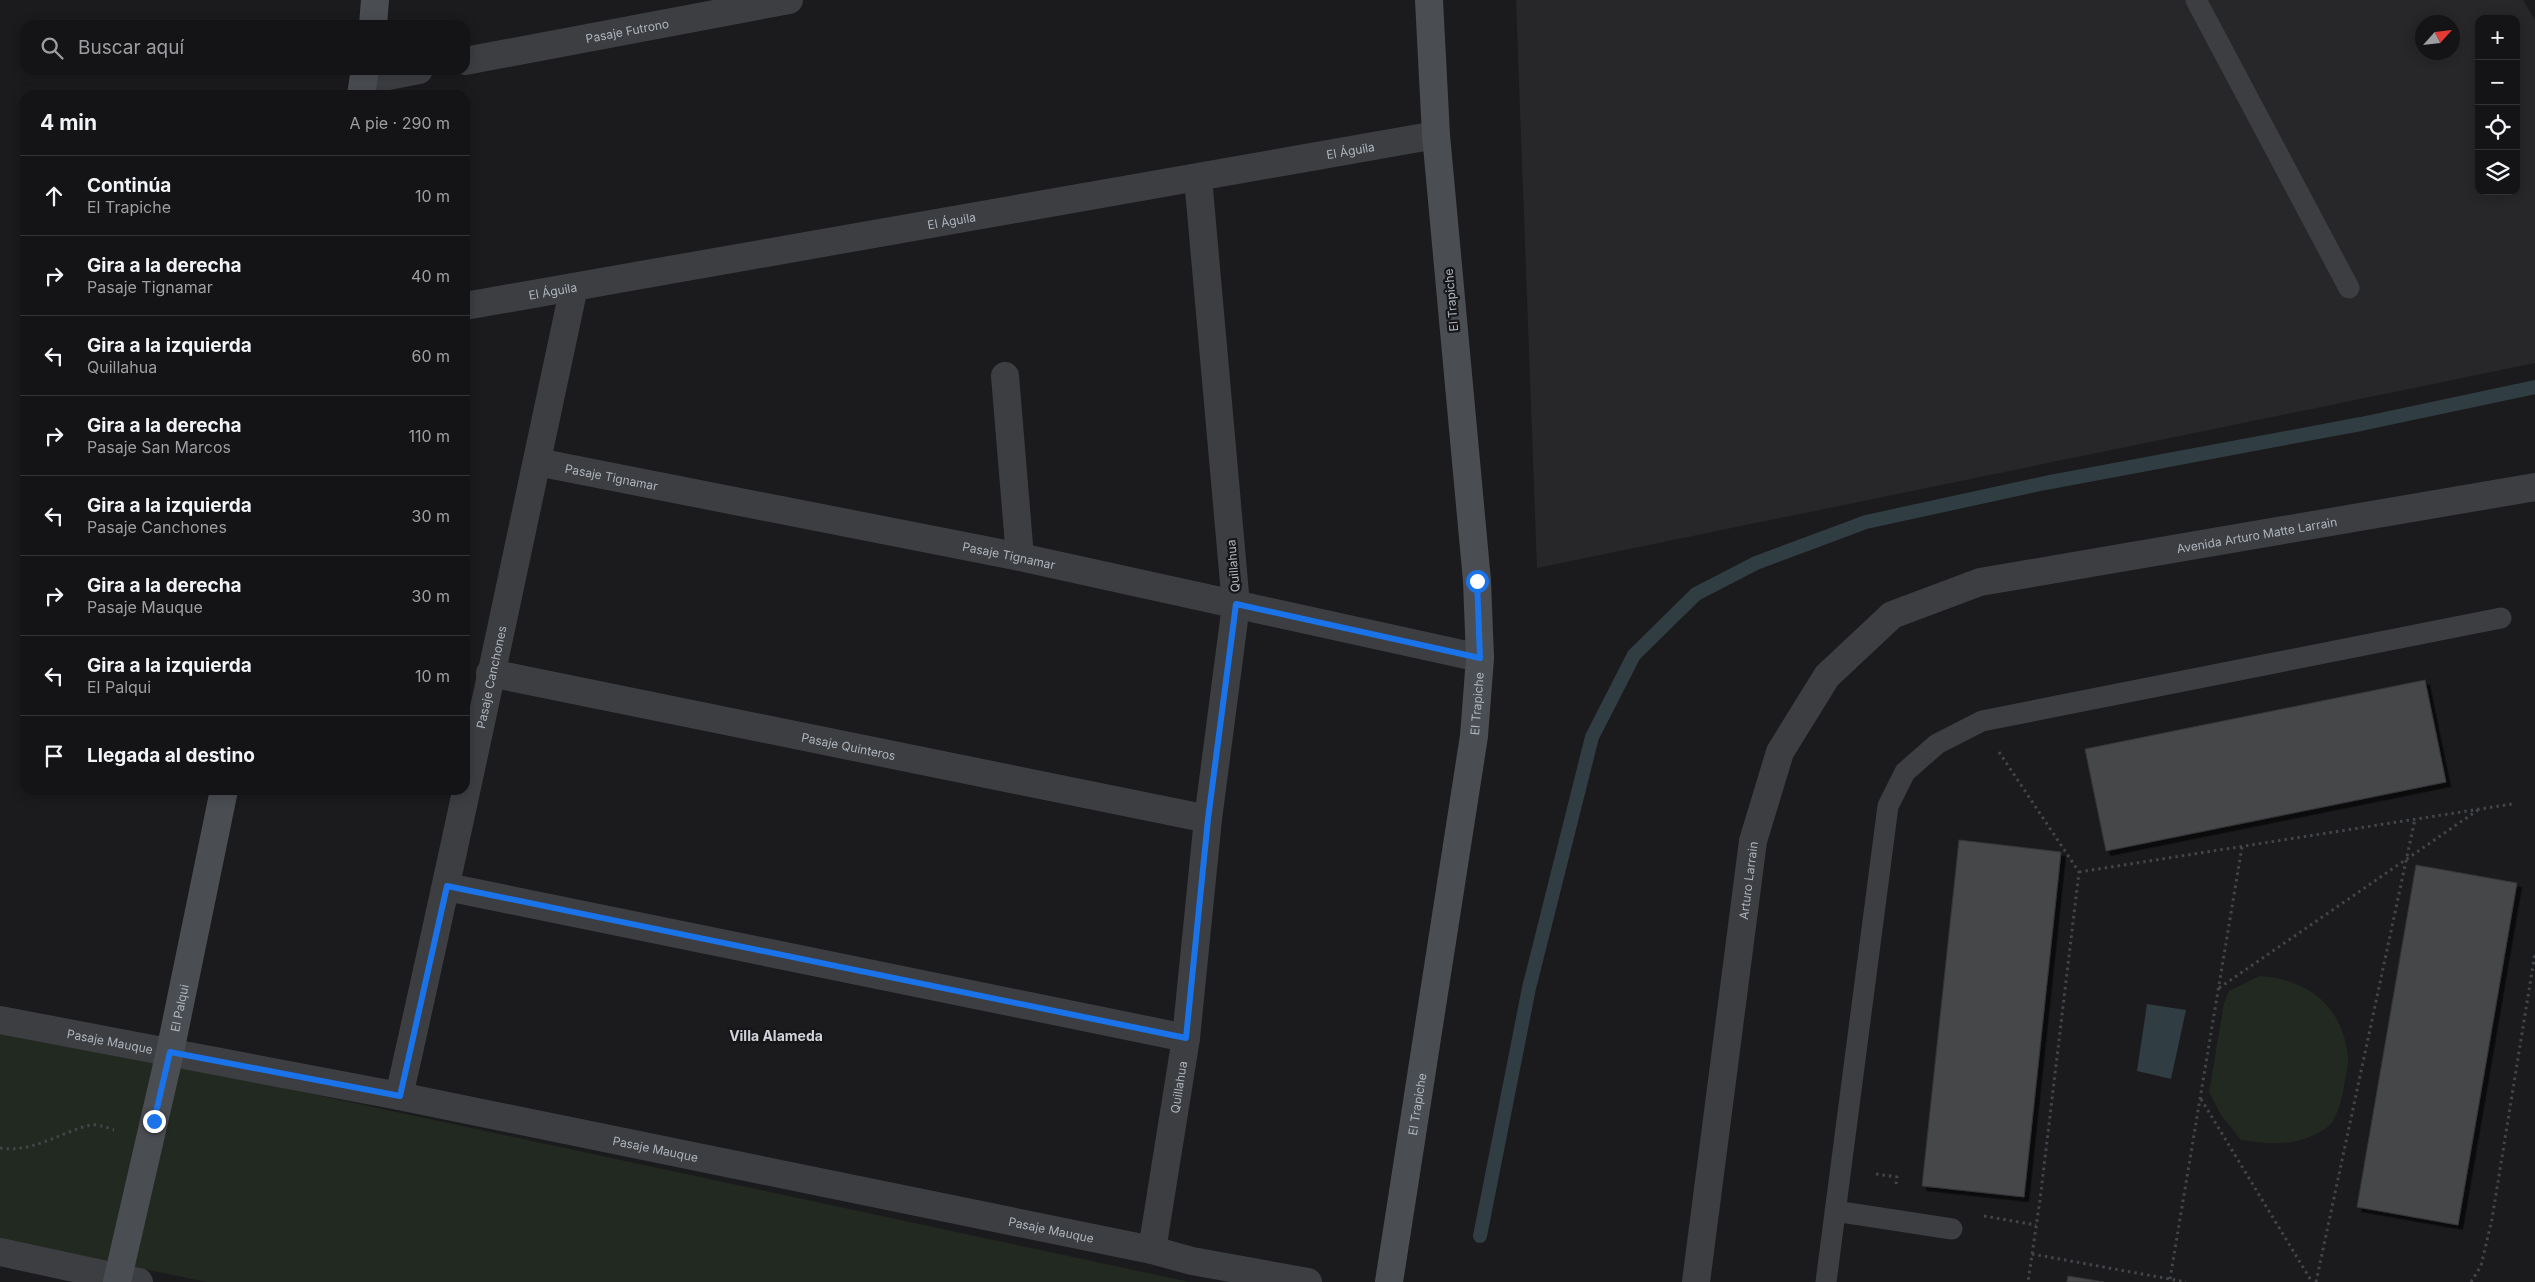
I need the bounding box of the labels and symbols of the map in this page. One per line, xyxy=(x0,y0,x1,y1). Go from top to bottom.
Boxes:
street label: Pasaje Futrono xyxy=(584,15,670,46)
north arrow xyxy=(2415,15,2460,60)
street label: El Águila xyxy=(1325,138,1376,162)
street label: El Águila xyxy=(926,209,977,232)
street label: El Trapiche xyxy=(1441,268,1461,332)
street label: El Águila xyxy=(527,279,578,302)
street label: Pasaje Tignamar xyxy=(564,460,660,493)
street label: Avenida Arturo Matte Larrain xyxy=(2176,514,2338,556)
street label: Pasaje Tignamar xyxy=(961,538,1057,572)
street label: Quillahua xyxy=(1223,539,1243,593)
route start xyxy=(1466,570,1489,593)
street label: Pasaje Canchones xyxy=(472,624,509,730)
street label: El Trapiche xyxy=(1467,672,1486,736)
street label: Pasaje Quinteros xyxy=(800,729,897,763)
street label: Arturo Larrain xyxy=(1735,840,1760,920)
street label: El Palqui xyxy=(167,983,191,1033)
street label: Pasaje Mauque xyxy=(66,1025,154,1056)
district label: Villa Alameda xyxy=(729,1027,823,1044)
street label: Quillahua xyxy=(1167,1060,1190,1114)
street label: El Trapiche xyxy=(1404,1072,1429,1136)
route end xyxy=(143,1110,166,1133)
street label: Pasaje Mauque xyxy=(611,1132,700,1165)
street label: Pasaje Mauque xyxy=(1007,1213,1095,1245)

